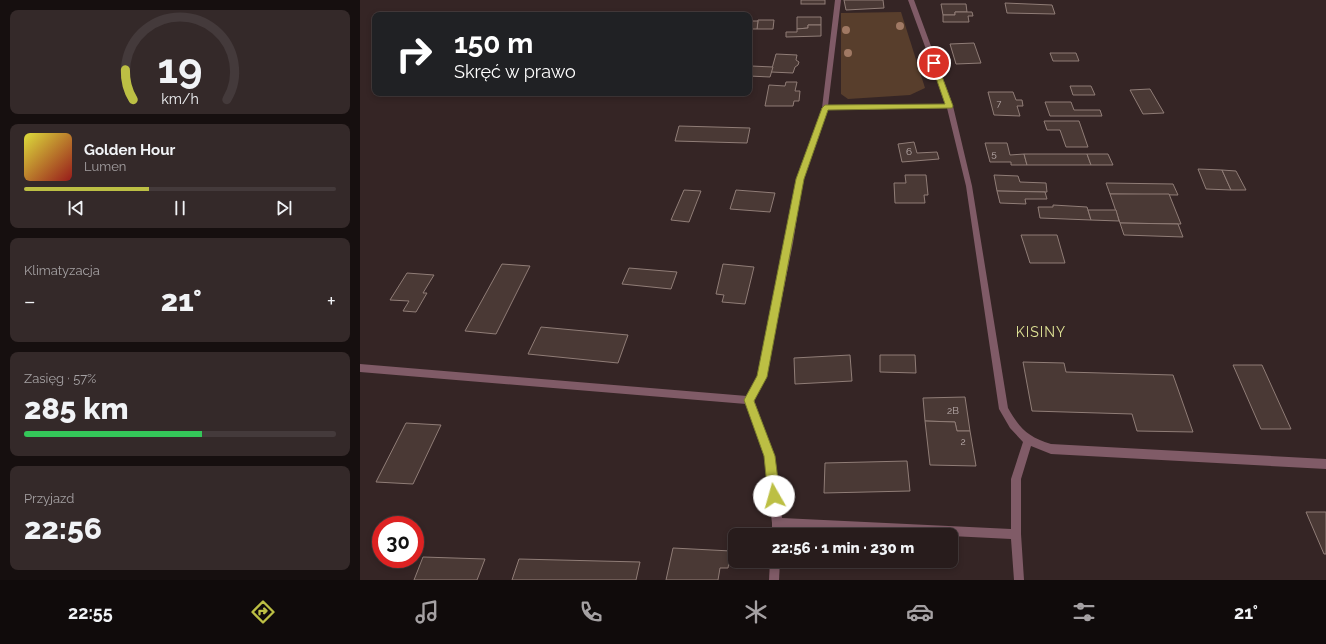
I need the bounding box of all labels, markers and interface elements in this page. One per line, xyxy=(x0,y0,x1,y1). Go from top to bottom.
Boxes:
text: 150 m xyxy=(454,27,533,60)
icon: right xyxy=(388,28,440,80)
text: 19 xyxy=(157,44,203,93)
pin xyxy=(917,46,951,80)
icon: arrive xyxy=(923,52,945,74)
text: Skręć w prawo xyxy=(454,61,576,82)
text: km/h xyxy=(161,91,199,107)
house number: 7 xyxy=(997,99,1002,109)
text: Golden Hour xyxy=(84,141,175,159)
house number: 6 xyxy=(906,146,912,157)
house number: 5 xyxy=(991,148,997,159)
text: Lumen xyxy=(84,159,126,174)
icon: previous xyxy=(65,197,87,219)
icon: pause xyxy=(169,197,191,219)
icon: next xyxy=(273,197,295,219)
text: Klimatyzacja xyxy=(24,263,100,278)
text: 21° xyxy=(161,283,202,318)
text: − xyxy=(24,288,36,314)
text: + xyxy=(327,288,336,314)
district label: KISINY xyxy=(1016,324,1066,340)
text: Zasięg · 57% xyxy=(24,371,96,386)
text: 285 km xyxy=(24,391,128,426)
house number: 2B xyxy=(947,405,959,416)
house number: 2 xyxy=(960,436,966,447)
position arrow xyxy=(753,475,795,517)
text: Przyjazd xyxy=(24,491,74,506)
text: 22:56 xyxy=(24,511,102,546)
speed limit sign: 30 xyxy=(372,516,424,568)
text: 22:56 · 1 min · 230 m xyxy=(772,539,914,557)
icon: directions xyxy=(249,598,277,626)
icon: music xyxy=(413,598,441,626)
icon: phone xyxy=(577,598,605,626)
icon: climate xyxy=(742,598,770,626)
icon: car xyxy=(906,598,934,626)
icon: filters xyxy=(1070,598,1098,626)
text: 22:55 xyxy=(68,602,113,623)
text: 21° xyxy=(1234,602,1258,623)

